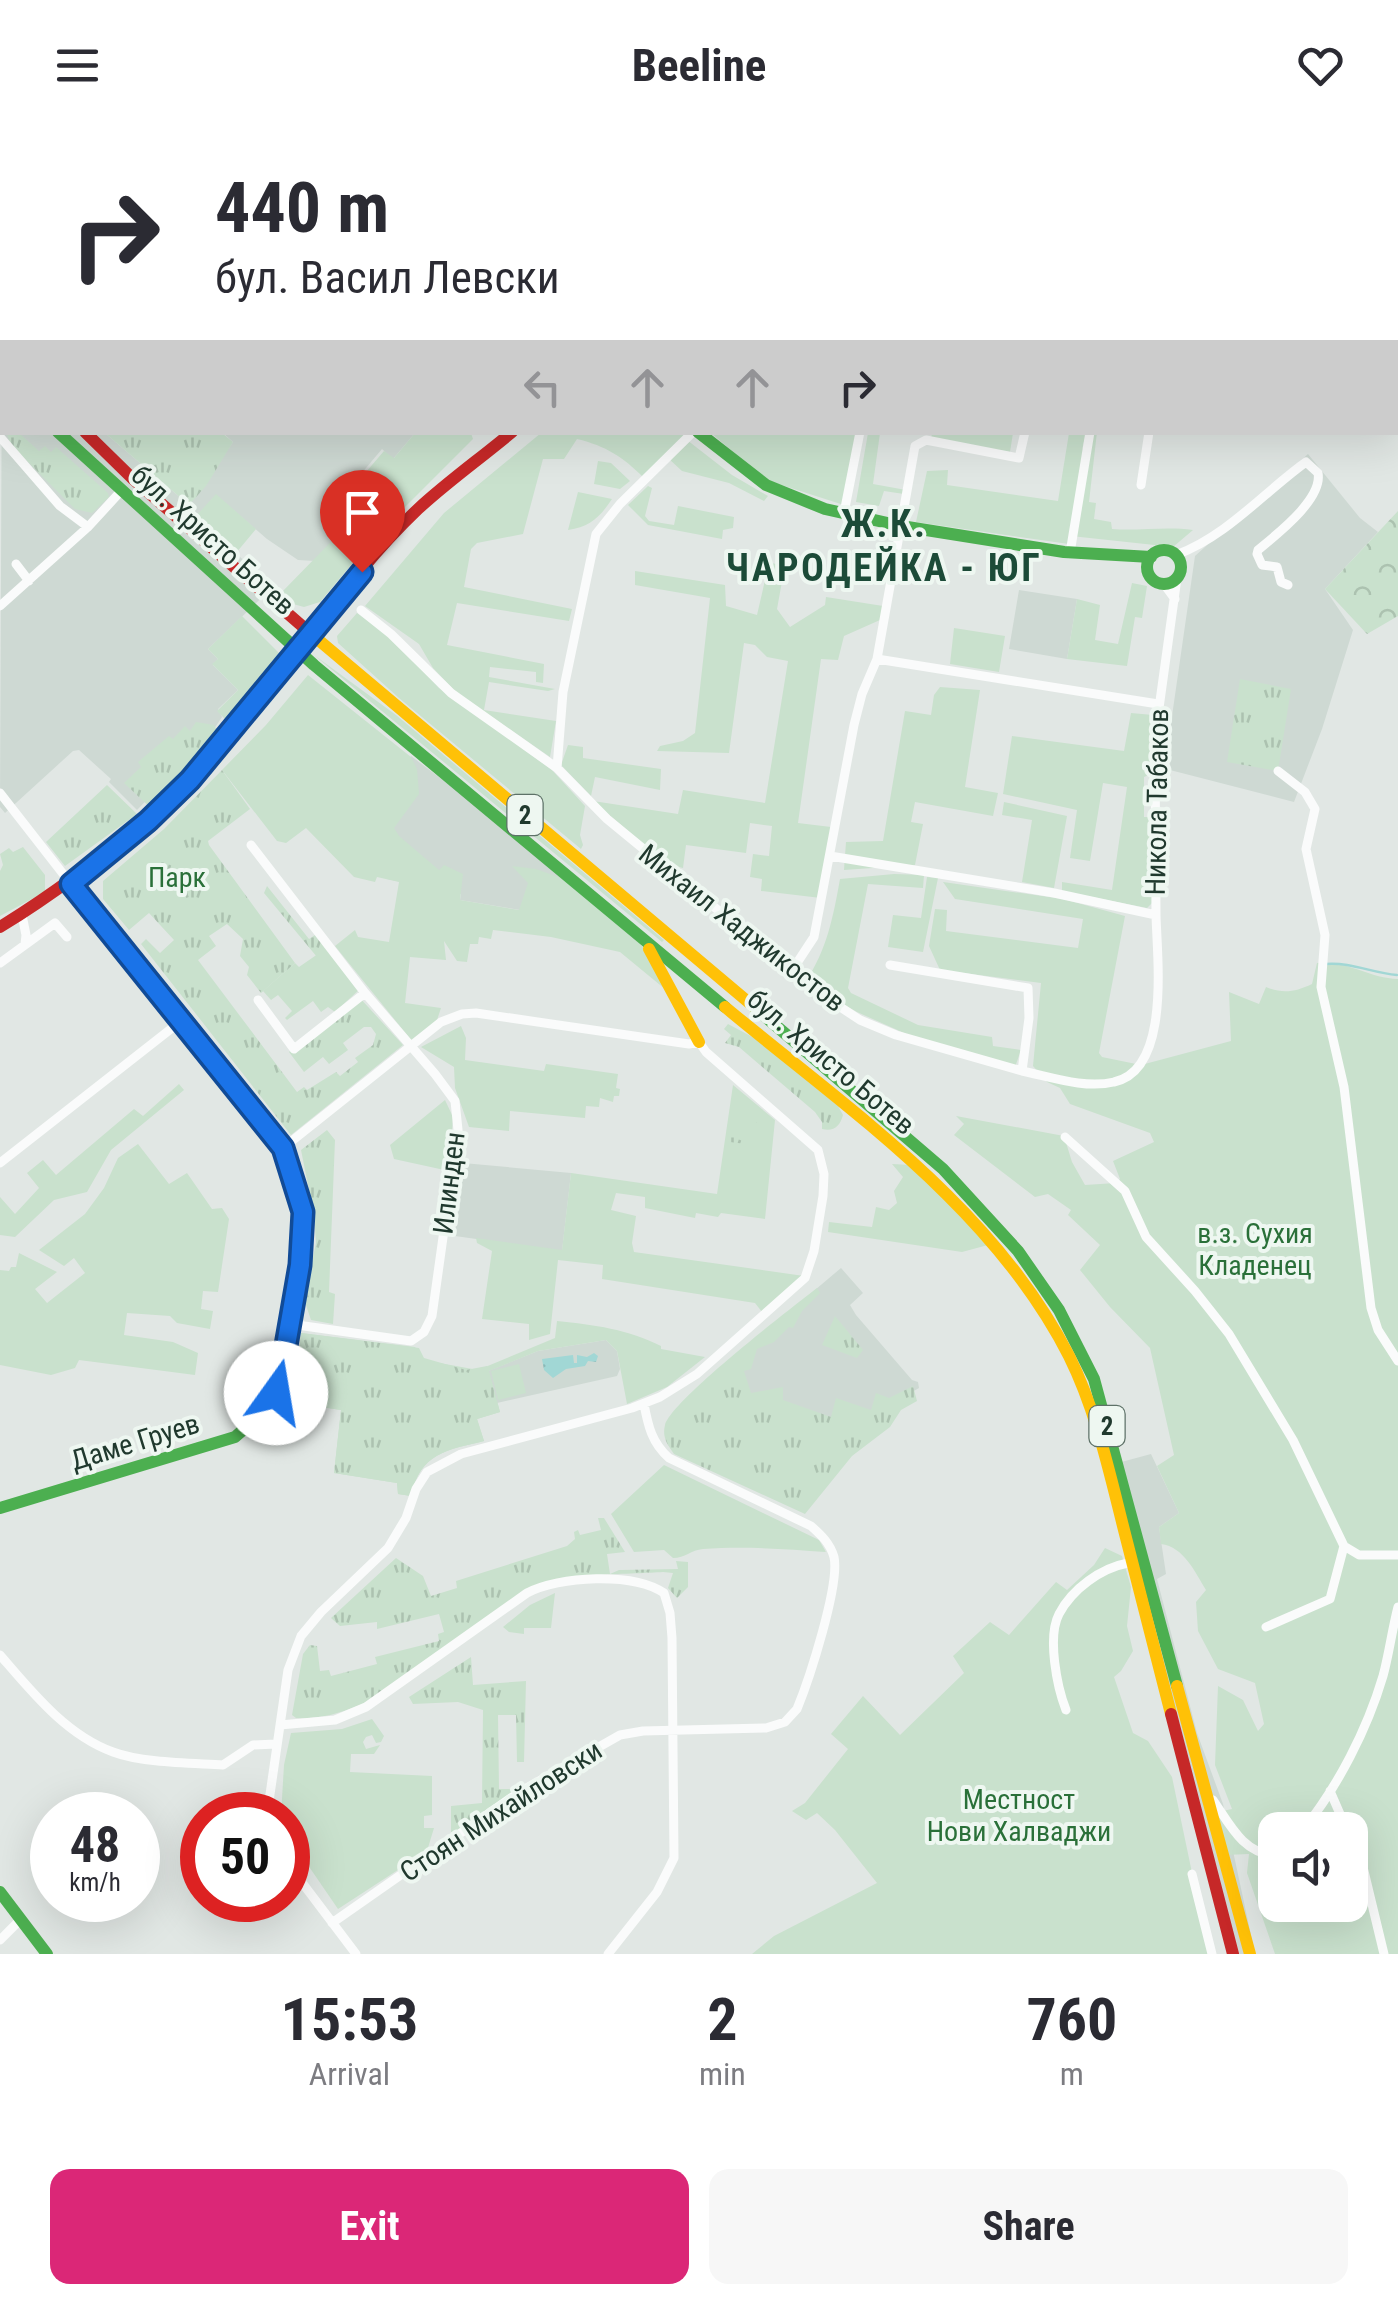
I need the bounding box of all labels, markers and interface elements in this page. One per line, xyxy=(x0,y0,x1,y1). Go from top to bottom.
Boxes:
icon: menu xyxy=(50,38,105,93)
icon: heart xyxy=(1293,38,1348,93)
text: Beeline xyxy=(632,39,766,92)
text: 440 m xyxy=(215,167,389,249)
icon: right xyxy=(50,170,180,300)
text: бул. Васил Левски xyxy=(215,251,560,304)
icon: left xyxy=(515,360,570,415)
icon: ahead xyxy=(620,360,675,415)
icon: ahead xyxy=(725,360,780,415)
icon: right xyxy=(830,360,885,415)
street label: бул. Христо Ботев xyxy=(125,458,301,622)
pin xyxy=(320,470,405,573)
icon: arrive xyxy=(335,485,390,540)
district label: Ж.К. ЧАРОДЕЙКА - ЮГ xyxy=(726,502,1042,590)
street label: Никола Табаков xyxy=(1139,708,1175,896)
road number: 2 xyxy=(508,795,542,835)
street label: Михаил Хаджикостов xyxy=(632,837,852,1019)
park label: Парк xyxy=(148,861,206,894)
street label: бул. Христо Ботев xyxy=(741,982,921,1142)
street label: Илинден xyxy=(426,1130,472,1236)
park label: в.з. Сухия Кладенец xyxy=(1197,1217,1313,1282)
position arrow xyxy=(224,1341,328,1445)
road number: 2 xyxy=(1090,1406,1124,1446)
street label: Даме Груев xyxy=(67,1407,203,1477)
street label: Стоян Михайловски xyxy=(394,1733,608,1889)
park label: Местност Нови Халваджи xyxy=(927,1783,1111,1848)
speed limit sign: 50 xyxy=(180,1792,310,1922)
map controls xyxy=(1258,1812,1368,1922)
button: sound xyxy=(1258,1812,1368,1922)
text: 48 xyxy=(70,1816,120,1874)
text: km/h xyxy=(69,1868,121,1897)
text: 15:53 xyxy=(281,1984,418,2055)
text: 2 xyxy=(707,1984,738,2055)
text: 760 xyxy=(1026,1984,1117,2055)
text: Arrival xyxy=(309,2055,390,2093)
text: min xyxy=(699,2055,746,2093)
text: m xyxy=(1060,2055,1084,2093)
button: Exit xyxy=(50,2169,689,2284)
button: Share xyxy=(709,2169,1348,2284)

